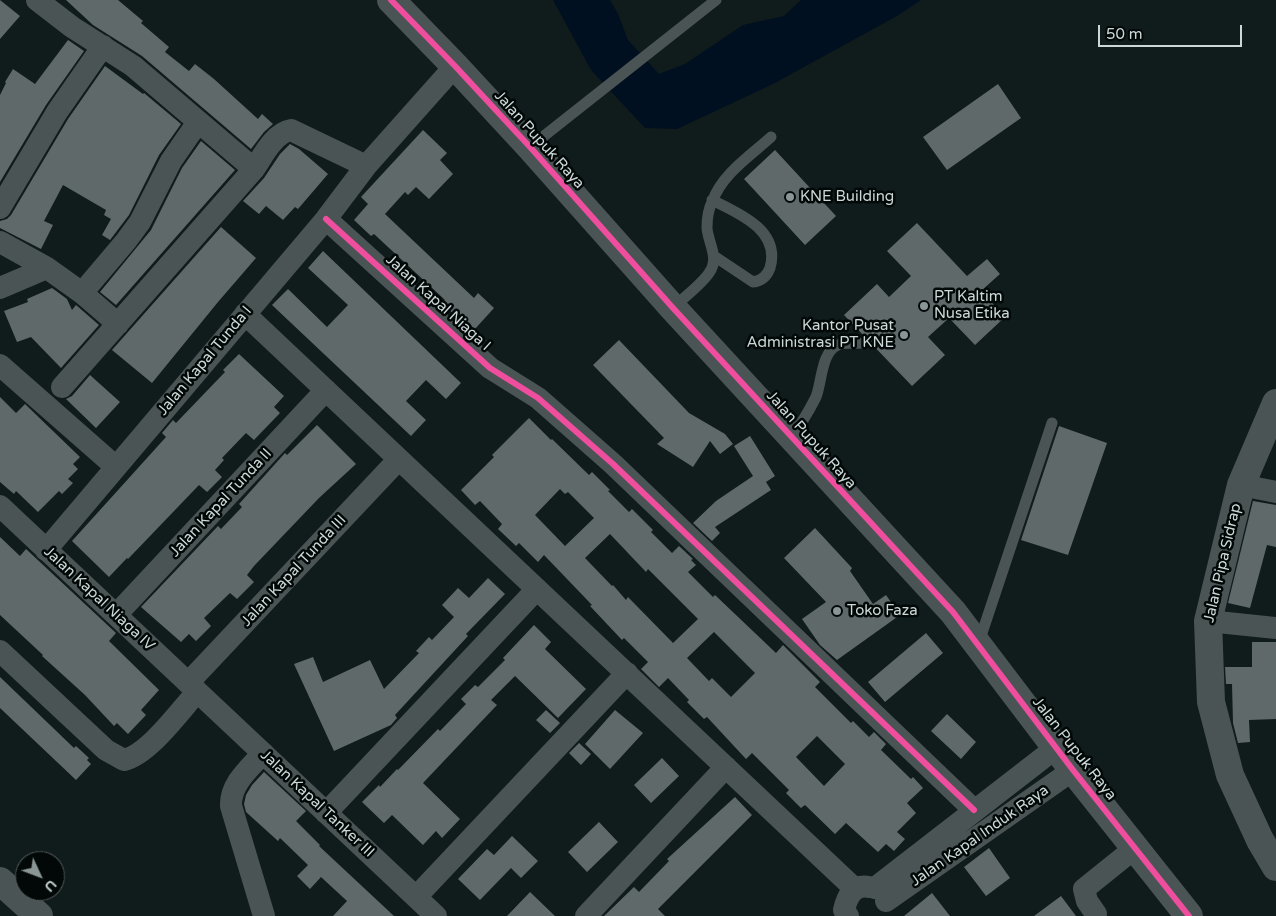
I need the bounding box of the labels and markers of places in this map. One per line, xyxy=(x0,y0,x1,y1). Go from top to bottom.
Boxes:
place label: KNE Building xyxy=(800,188,894,206)
marker: KNE Building xyxy=(784,191,796,203)
place label: PT Kaltim Nusa Etika xyxy=(934,288,1010,323)
marker: PT Kaltim Nusa Etika xyxy=(918,300,930,312)
place label: Kantor Pusat Administrasi PT KNE xyxy=(746,317,894,352)
marker: Kantor Pusat Administrasi PT KNE xyxy=(898,329,910,341)
place label: Toko Faza xyxy=(847,602,918,620)
marker: Toko Faza xyxy=(831,605,843,617)

